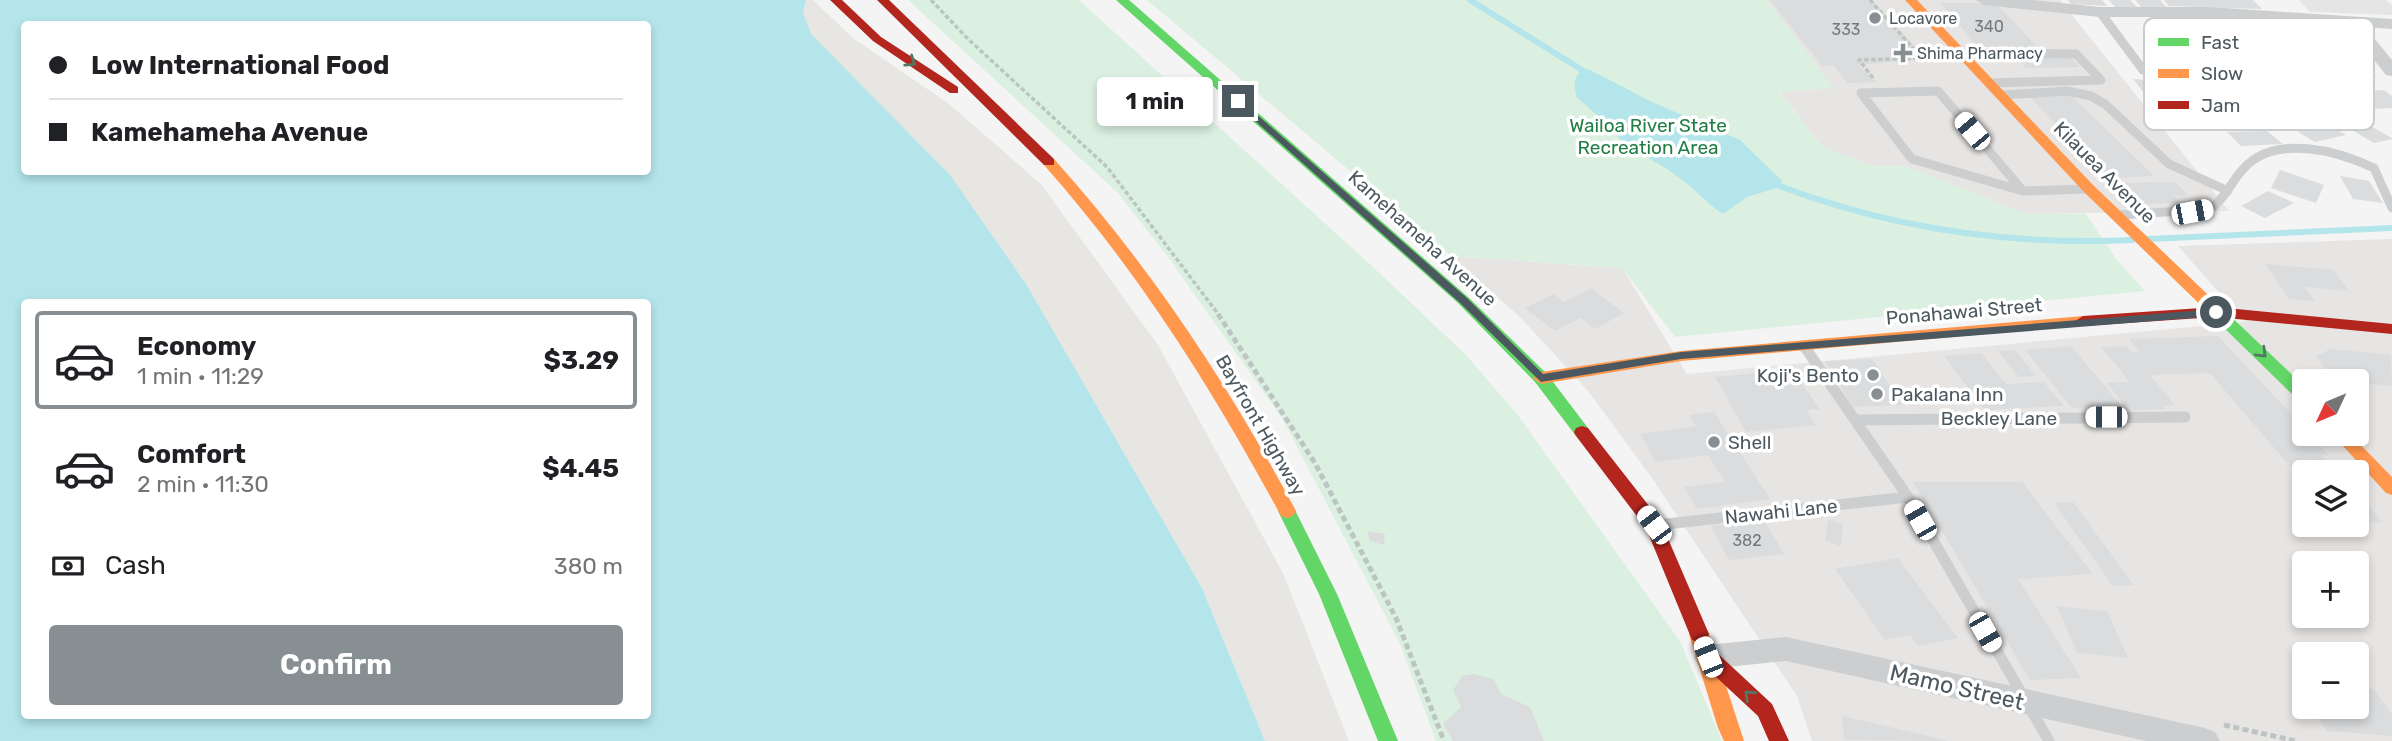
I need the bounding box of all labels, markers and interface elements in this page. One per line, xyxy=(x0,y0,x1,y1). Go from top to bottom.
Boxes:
place label: Locavore xyxy=(1889,9,1957,28)
marker: Locavore xyxy=(1867,10,1883,26)
house number: 340 xyxy=(1974,17,2004,36)
legend xyxy=(2144,18,2374,130)
house number: 333 xyxy=(1832,20,1860,39)
text: Fast xyxy=(2201,31,2240,54)
place label: Shima Pharmacy xyxy=(1917,44,2043,63)
marker: Shima Pharmacy xyxy=(1895,45,1911,61)
text: Low International Food xyxy=(91,50,389,81)
one-way arrow xyxy=(903,54,916,67)
text: Slow xyxy=(2201,62,2243,85)
callout: 1 min xyxy=(1098,76,1214,126)
route end xyxy=(1222,85,1254,117)
text: 1 min xyxy=(1126,87,1184,115)
text: Jam xyxy=(2201,94,2240,117)
car xyxy=(1951,108,1994,154)
park label: Wailoa River State Recreation Area xyxy=(1569,114,1727,159)
text: Kamehameha Avenue xyxy=(91,117,368,148)
street label: Kilauea Avenue xyxy=(2049,117,2160,228)
street label: Kamehameha Avenue xyxy=(1344,166,1502,311)
car xyxy=(2170,198,2215,226)
street label: Ponahawai Street xyxy=(1885,293,2044,330)
route start xyxy=(2200,296,2232,328)
icon: car xyxy=(53,329,116,392)
text: Economy xyxy=(137,331,256,362)
text: $3.29 xyxy=(544,345,619,376)
one-way arrow xyxy=(2254,345,2267,358)
street label: Bayfront Highway xyxy=(1211,351,1310,500)
text: 1 min · 11:29 xyxy=(137,362,264,390)
place label: Koji's Bento xyxy=(1757,364,1859,387)
marker: Koji's Bento xyxy=(1865,367,1881,383)
north arrow xyxy=(2292,369,2370,446)
map controls xyxy=(2292,369,2369,719)
place label: Pakalana Inn xyxy=(1891,383,2004,406)
marker: Pakalana Inn xyxy=(1869,386,1885,402)
street label: Beckley Lane xyxy=(1941,407,2057,430)
car xyxy=(2086,407,2128,428)
place label: Shell xyxy=(1728,431,1771,454)
marker: Shell xyxy=(1706,434,1722,450)
icon: car xyxy=(53,437,116,500)
text: Comfort xyxy=(137,439,246,470)
text: $4.45 xyxy=(542,453,619,484)
button: layers xyxy=(2292,460,2369,537)
text: 2 min · 11:30 xyxy=(137,470,269,498)
street label: Nawahi Lane xyxy=(1724,494,1839,529)
car xyxy=(1901,497,1940,543)
car xyxy=(1633,502,1676,548)
house number: 382 xyxy=(1732,531,1762,550)
icon: cash xyxy=(49,547,87,585)
text: Cash xyxy=(105,550,166,581)
button: + xyxy=(2292,551,2369,628)
text: 380 m xyxy=(554,552,623,580)
car xyxy=(1966,609,2005,655)
button: Confirm xyxy=(49,625,623,705)
car xyxy=(1691,634,1726,680)
button: − xyxy=(2292,642,2369,719)
street label: Mamo Street xyxy=(1887,658,2027,716)
one-way arrow xyxy=(1744,691,1757,704)

